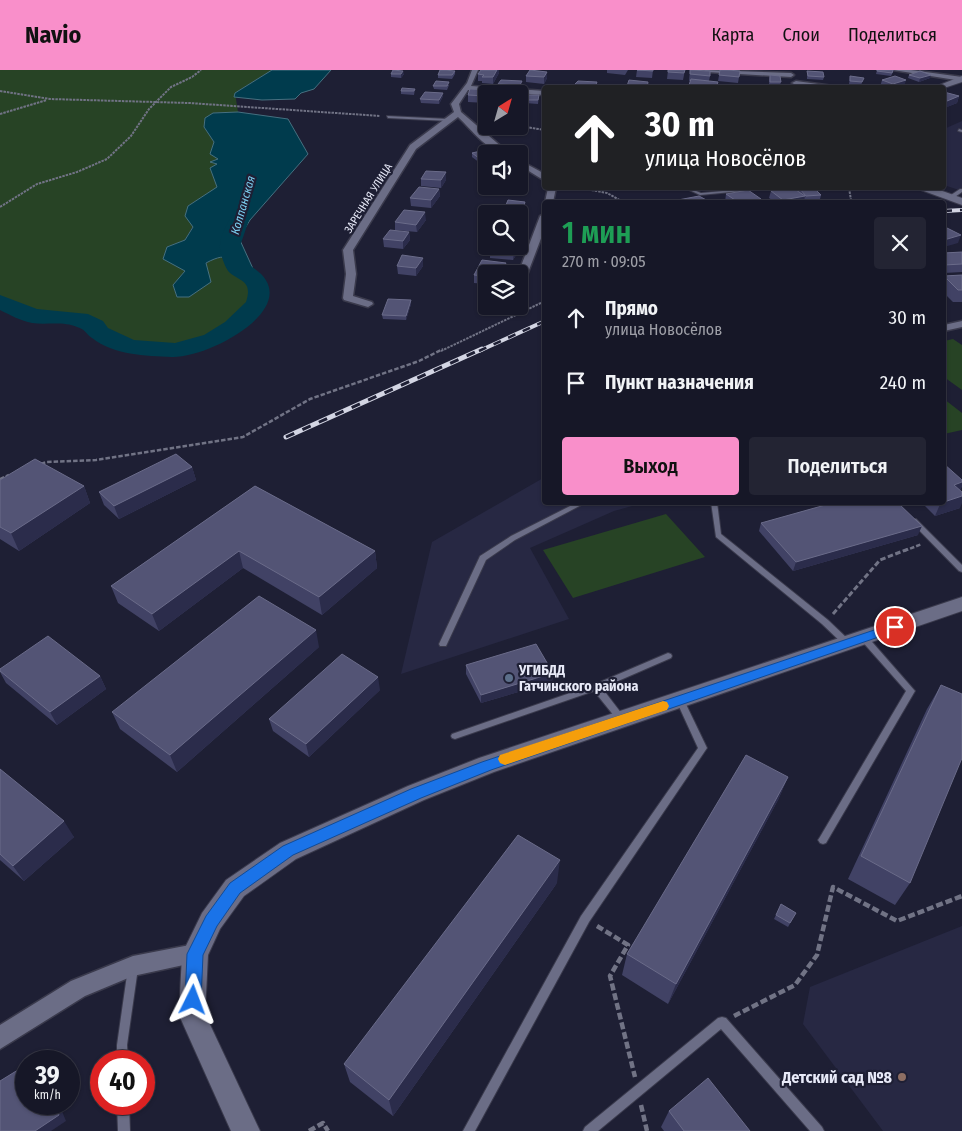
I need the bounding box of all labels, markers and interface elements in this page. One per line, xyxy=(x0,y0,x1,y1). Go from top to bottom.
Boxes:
text: Navio xyxy=(25,21,81,49)
text: Карта xyxy=(711,24,754,46)
text: Слои xyxy=(782,24,820,46)
text: Поделиться xyxy=(848,24,937,46)
north arrow xyxy=(478,85,528,135)
map controls xyxy=(478,85,528,315)
text: 30 m xyxy=(645,103,715,145)
icon: ahead xyxy=(562,105,627,170)
button: sound xyxy=(478,145,528,195)
text: улица Новосёлов xyxy=(645,145,806,172)
street label: ЗАРЕЧНАЯ УЛИЦА xyxy=(342,161,395,235)
water label: Колпанская xyxy=(228,174,258,236)
button: search xyxy=(478,205,528,255)
text: 1 мин xyxy=(562,215,631,251)
button: close xyxy=(874,217,926,269)
text: 270 m · 09:05 xyxy=(562,252,646,271)
button: layers xyxy=(478,265,528,315)
text: Прямо xyxy=(605,297,658,320)
icon: ahead xyxy=(562,304,590,332)
text: 30 m xyxy=(888,306,926,329)
text: улица Новосёлов xyxy=(605,320,722,339)
icon: arrive xyxy=(562,369,590,397)
text: Пункт назначения xyxy=(605,371,754,394)
text: 240 m xyxy=(880,371,926,394)
button: Выход xyxy=(562,437,739,495)
button: Поделиться xyxy=(749,437,926,495)
pin xyxy=(874,606,916,648)
icon: arrive xyxy=(881,613,909,641)
place label: УГИБДД Гатчинского района xyxy=(518,662,638,695)
marker: УГИБДД Гатчинского района xyxy=(503,672,515,684)
position arrow xyxy=(166,973,218,1025)
speed limit sign: 40 xyxy=(90,1050,155,1115)
text: 39 xyxy=(35,1061,60,1091)
place label: Детский сад №8 xyxy=(781,1068,893,1087)
marker: Детский сад №8 xyxy=(896,1071,908,1083)
text: km/h xyxy=(34,1088,61,1102)

